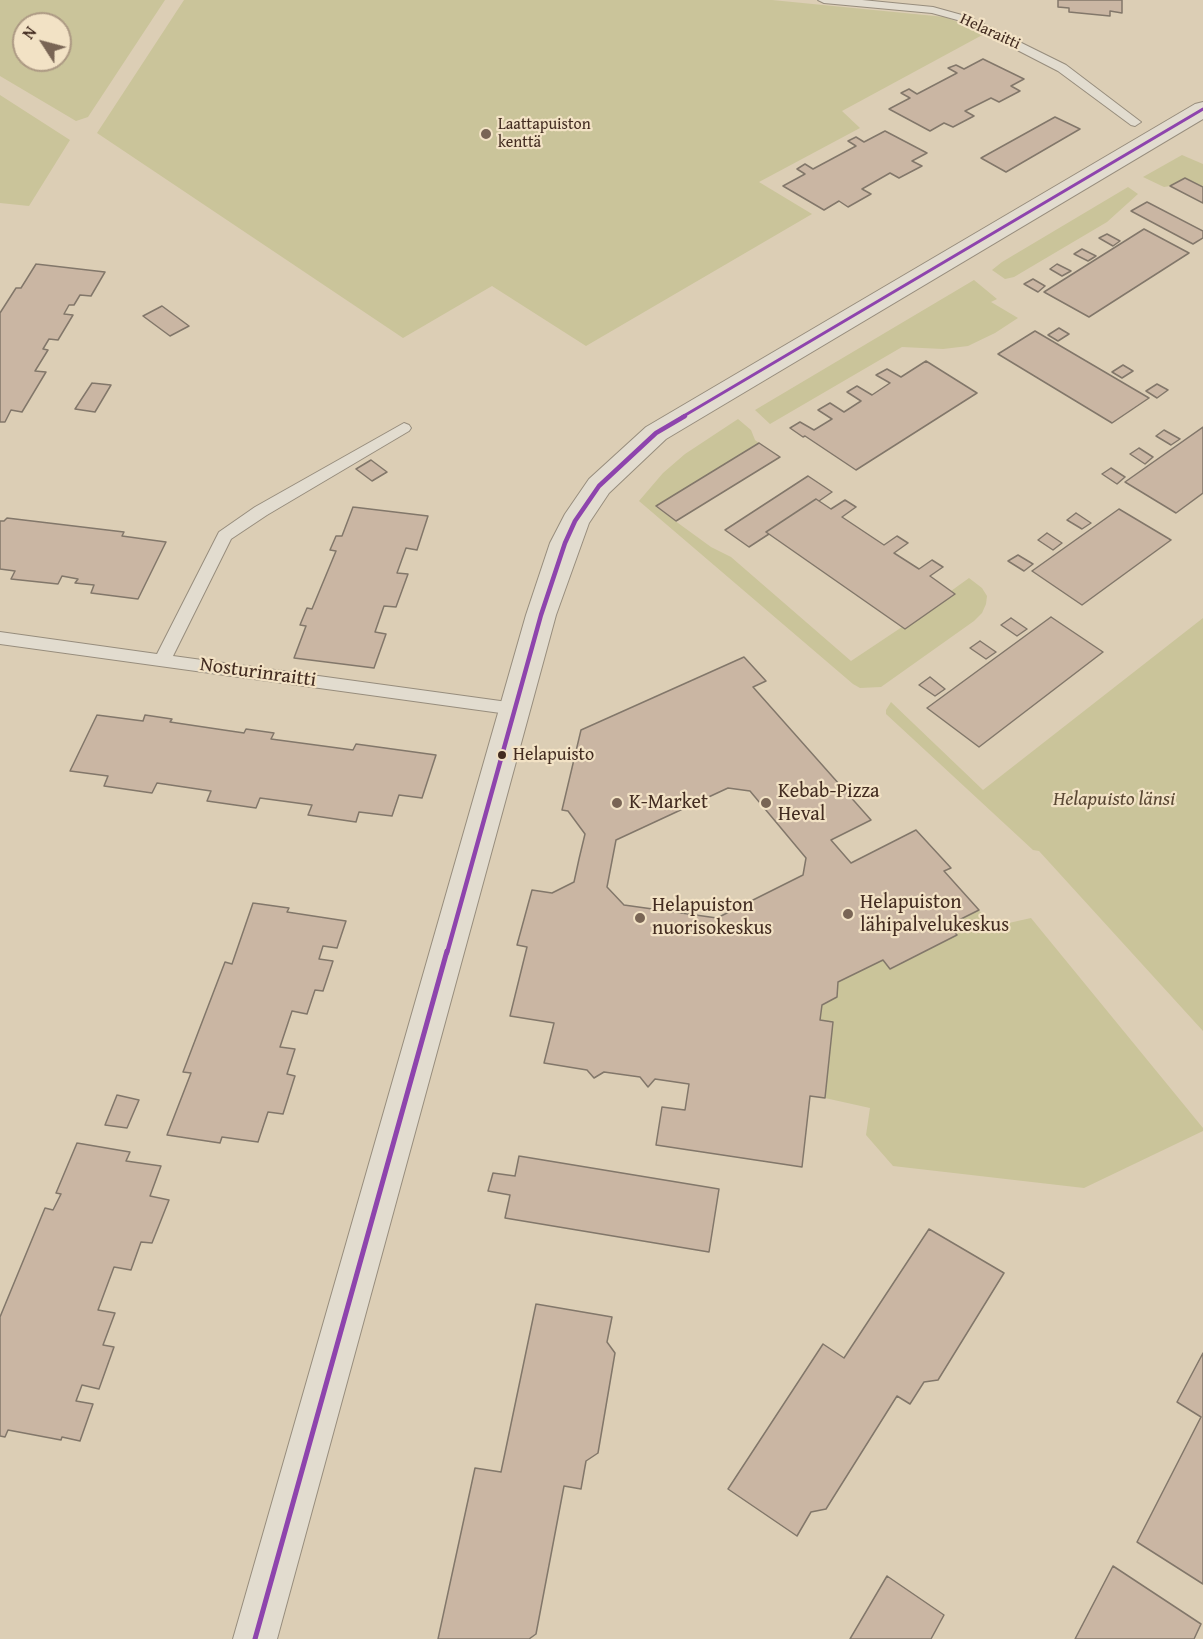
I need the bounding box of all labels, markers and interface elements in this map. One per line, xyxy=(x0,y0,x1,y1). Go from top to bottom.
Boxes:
street label: Helaraitti xyxy=(957,10,1023,54)
north arrow xyxy=(12,12,72,72)
text: N xyxy=(16,21,42,44)
place label: Laattapuiston kenttä xyxy=(498,115,591,153)
marker: Laattapuiston kenttä xyxy=(479,127,493,141)
street label: Nosturinraitti xyxy=(198,653,318,693)
place label: Helapuisto xyxy=(513,744,594,766)
marker: Helapuisto xyxy=(496,749,508,761)
place label: Kebab-Pizza Heval xyxy=(778,780,880,827)
park label: Helapuisto länsi xyxy=(1053,788,1175,812)
place label: K-Market xyxy=(629,791,708,815)
marker: K-Market xyxy=(610,796,624,810)
marker: Kebab-Pizza Heval xyxy=(759,796,773,810)
place label: Helapuiston lähipalvelukeskus xyxy=(860,891,1009,938)
place label: Helapuiston nuorisokeskus xyxy=(652,894,772,941)
marker: Helapuiston lähipalvelukeskus xyxy=(841,907,855,921)
marker: Helapuiston nuorisokeskus xyxy=(633,911,647,925)

